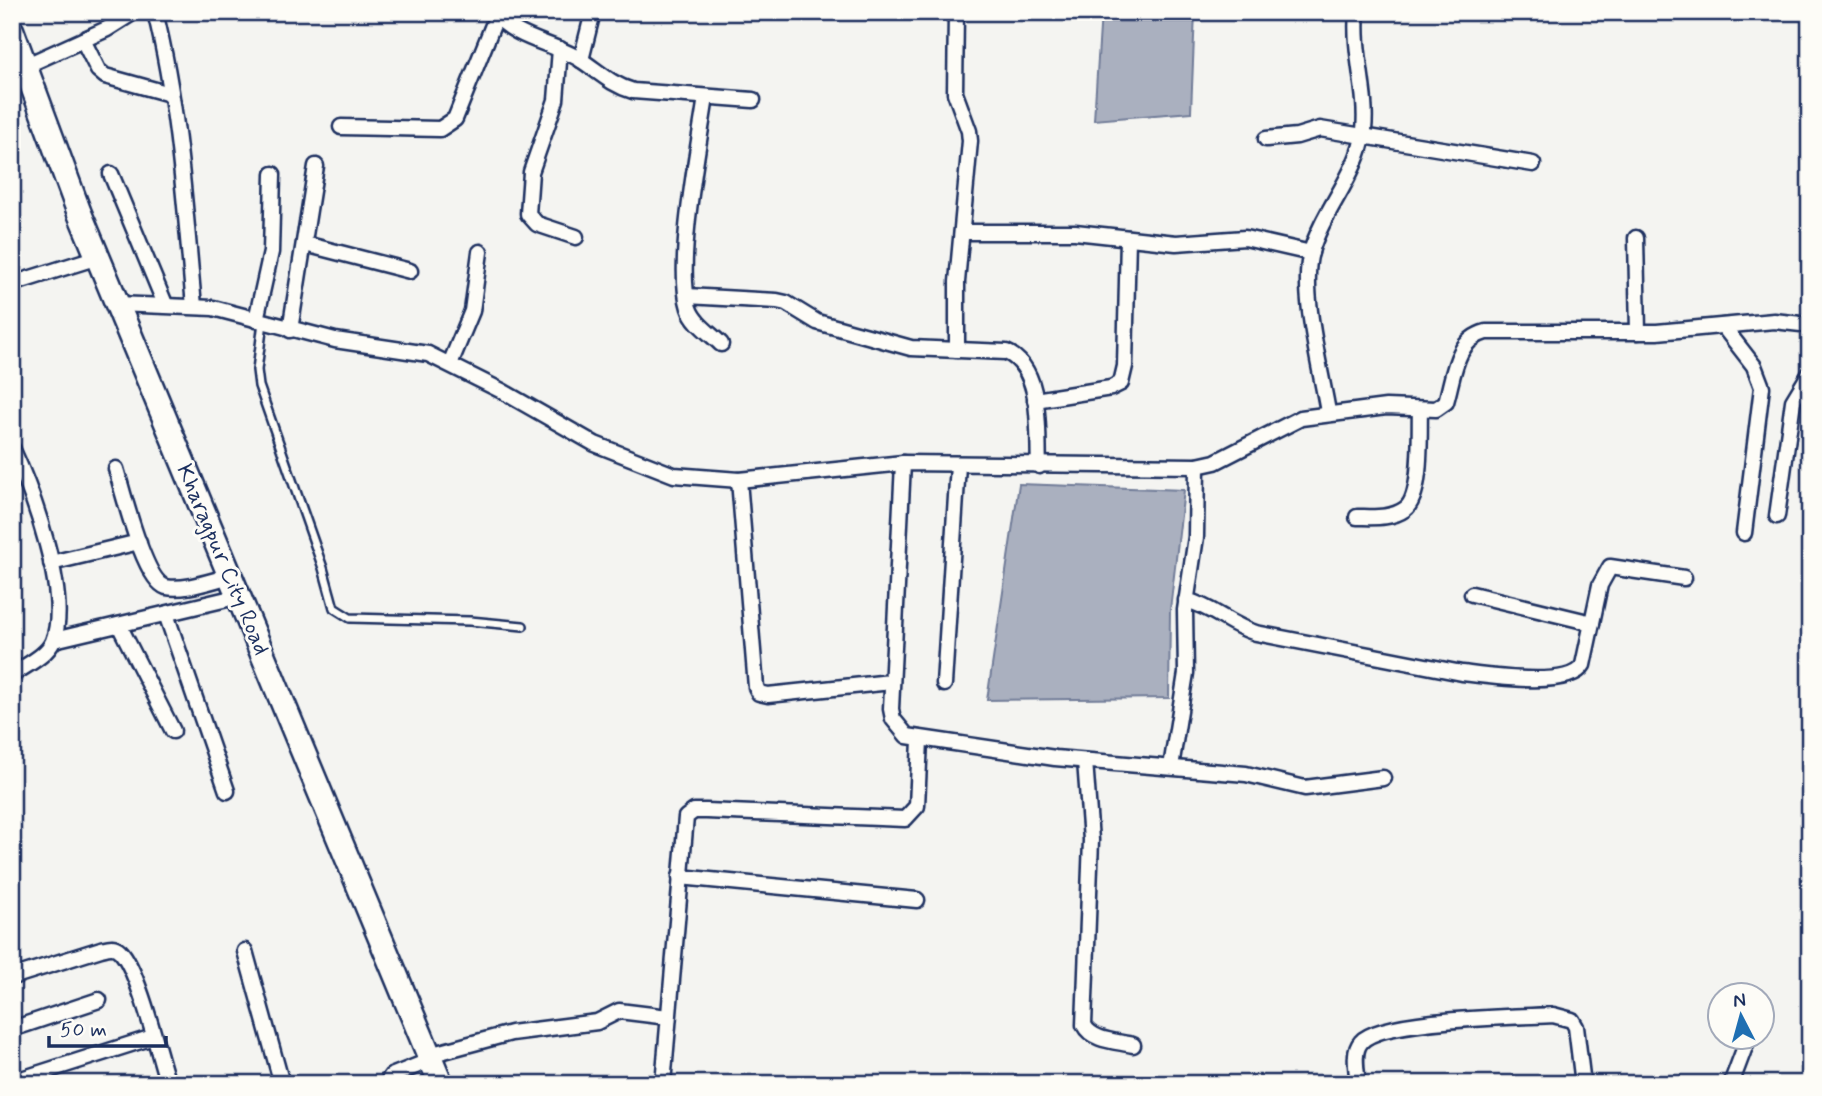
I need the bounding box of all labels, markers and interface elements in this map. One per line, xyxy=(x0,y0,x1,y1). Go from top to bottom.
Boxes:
street label: Kharagpur City Road xyxy=(168,460,276,660)
north arrow xyxy=(1706,981,1776,1050)
text: N xyxy=(1732,987,1747,1014)
scale bar xyxy=(49,1005,166,1049)
text: 50 m xyxy=(60,1016,107,1044)

